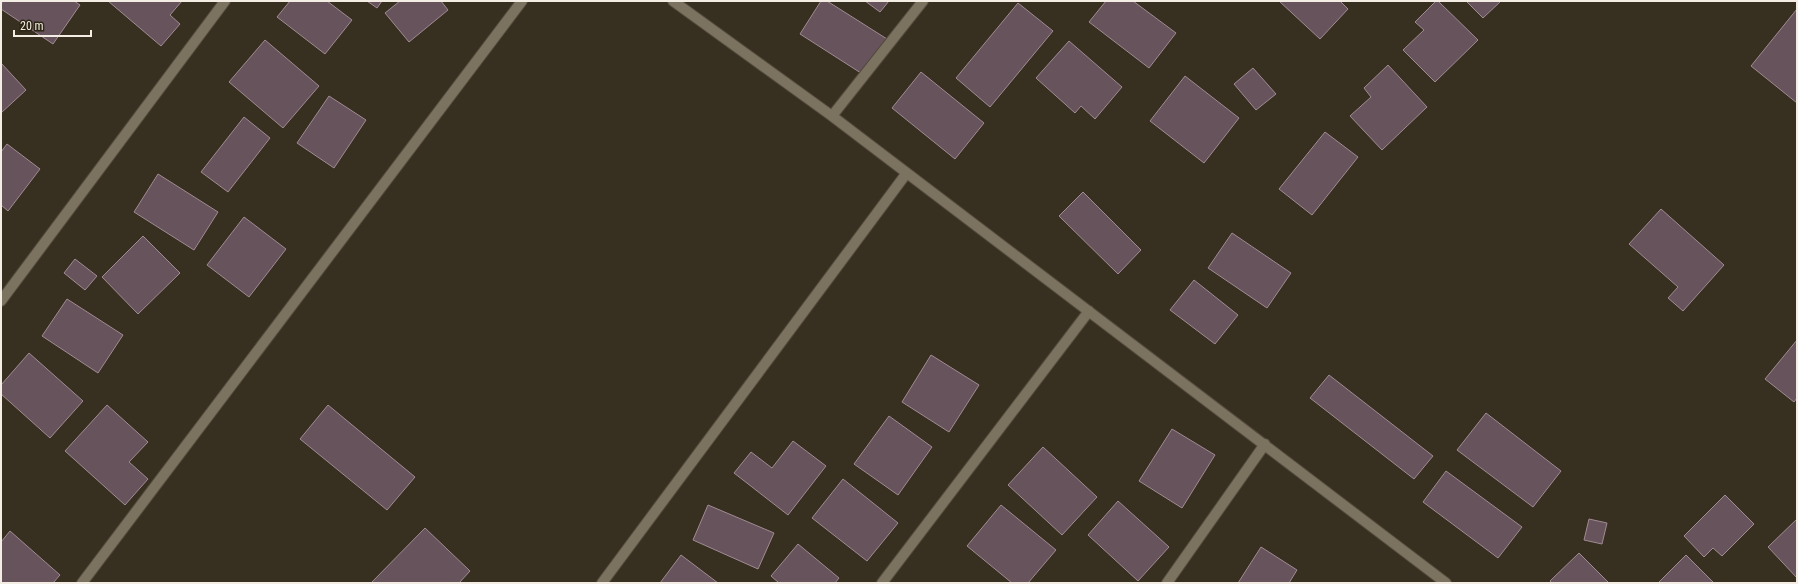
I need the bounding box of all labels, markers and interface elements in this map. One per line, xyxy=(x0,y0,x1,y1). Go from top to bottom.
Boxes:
scale bar xyxy=(14,12,91,38)
text: 20 m xyxy=(20,19,44,33)

